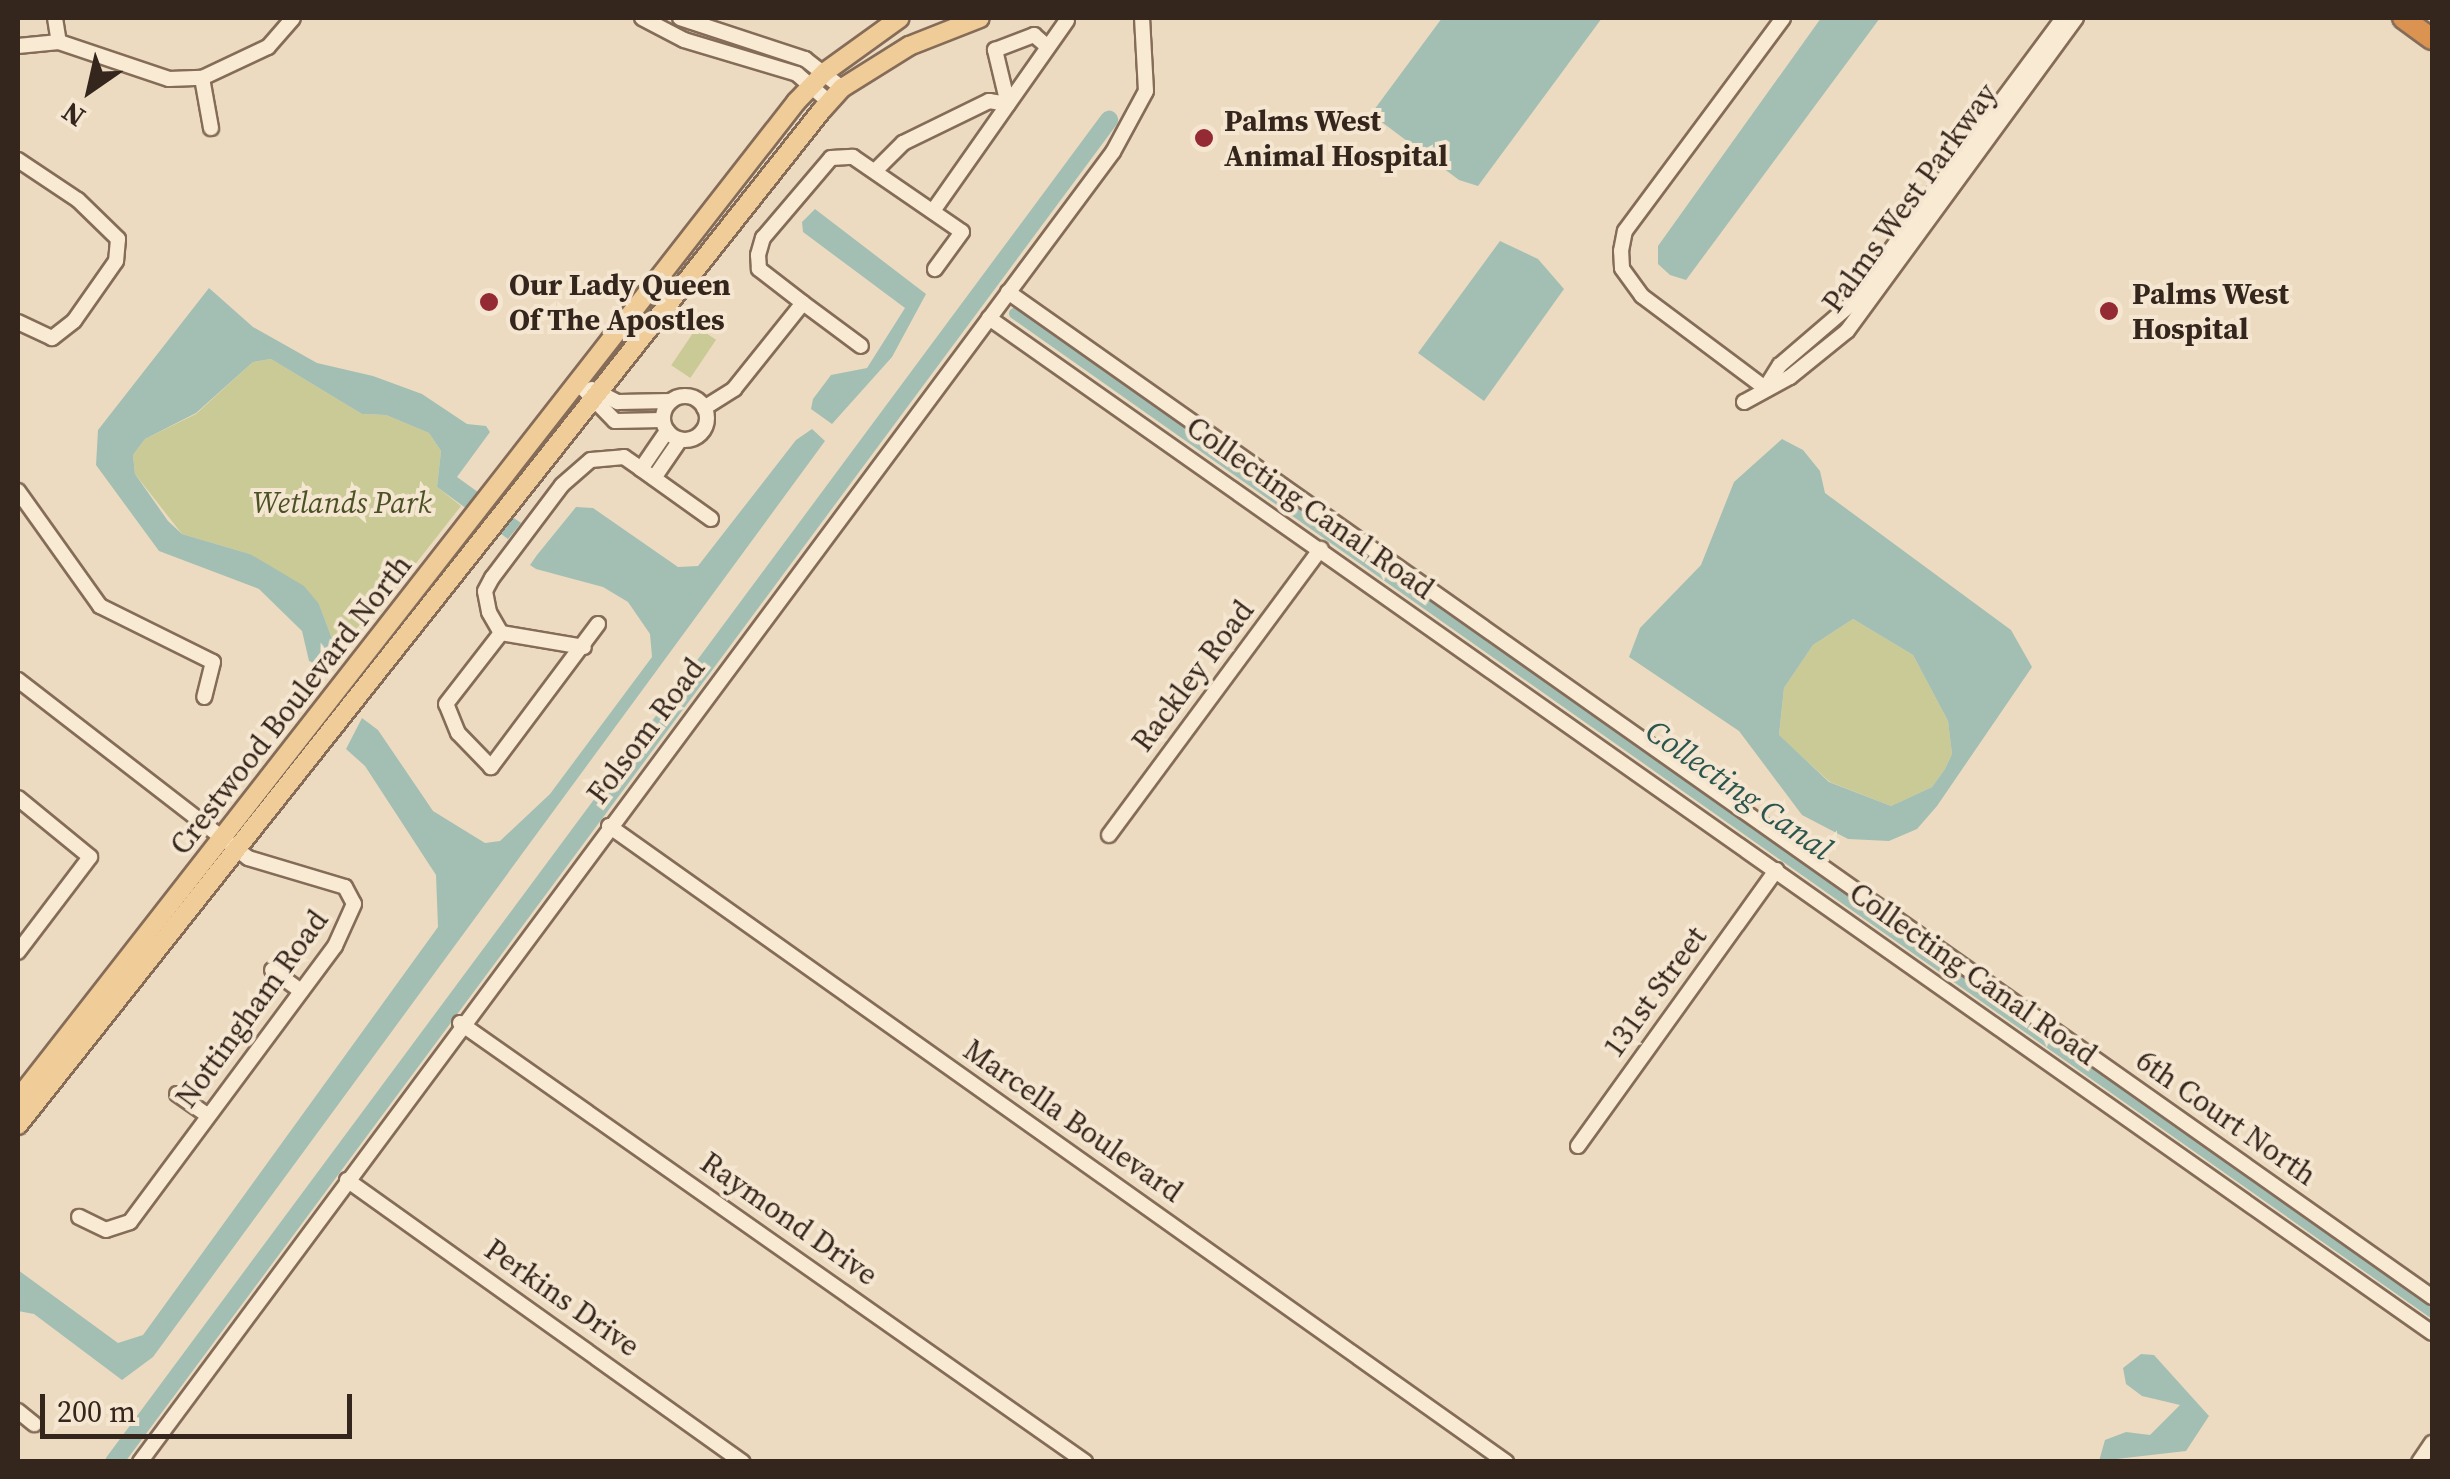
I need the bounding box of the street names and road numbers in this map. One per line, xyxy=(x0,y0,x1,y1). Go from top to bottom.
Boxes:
street label: Palms West Parkway xyxy=(1815,76,2005,320)
street label: Collecting Canal Road xyxy=(1179,409,1441,607)
street label: Crestwood Boulevard North xyxy=(163,548,419,862)
street label: Rackley Road xyxy=(1125,593,1261,759)
street label: Folsom Road xyxy=(580,651,712,811)
street label: Collecting Canal Road xyxy=(1842,875,2104,1073)
street label: Nottingham Road xyxy=(168,903,336,1115)
street label: 131st Street xyxy=(1596,920,1714,1064)
street label: Marcella Boulevard xyxy=(957,1032,1189,1210)
street label: 6th Court North xyxy=(2129,1043,2323,1193)
street label: Raymond Drive xyxy=(694,1145,884,1293)
street label: Perkins Drive xyxy=(478,1231,646,1365)

